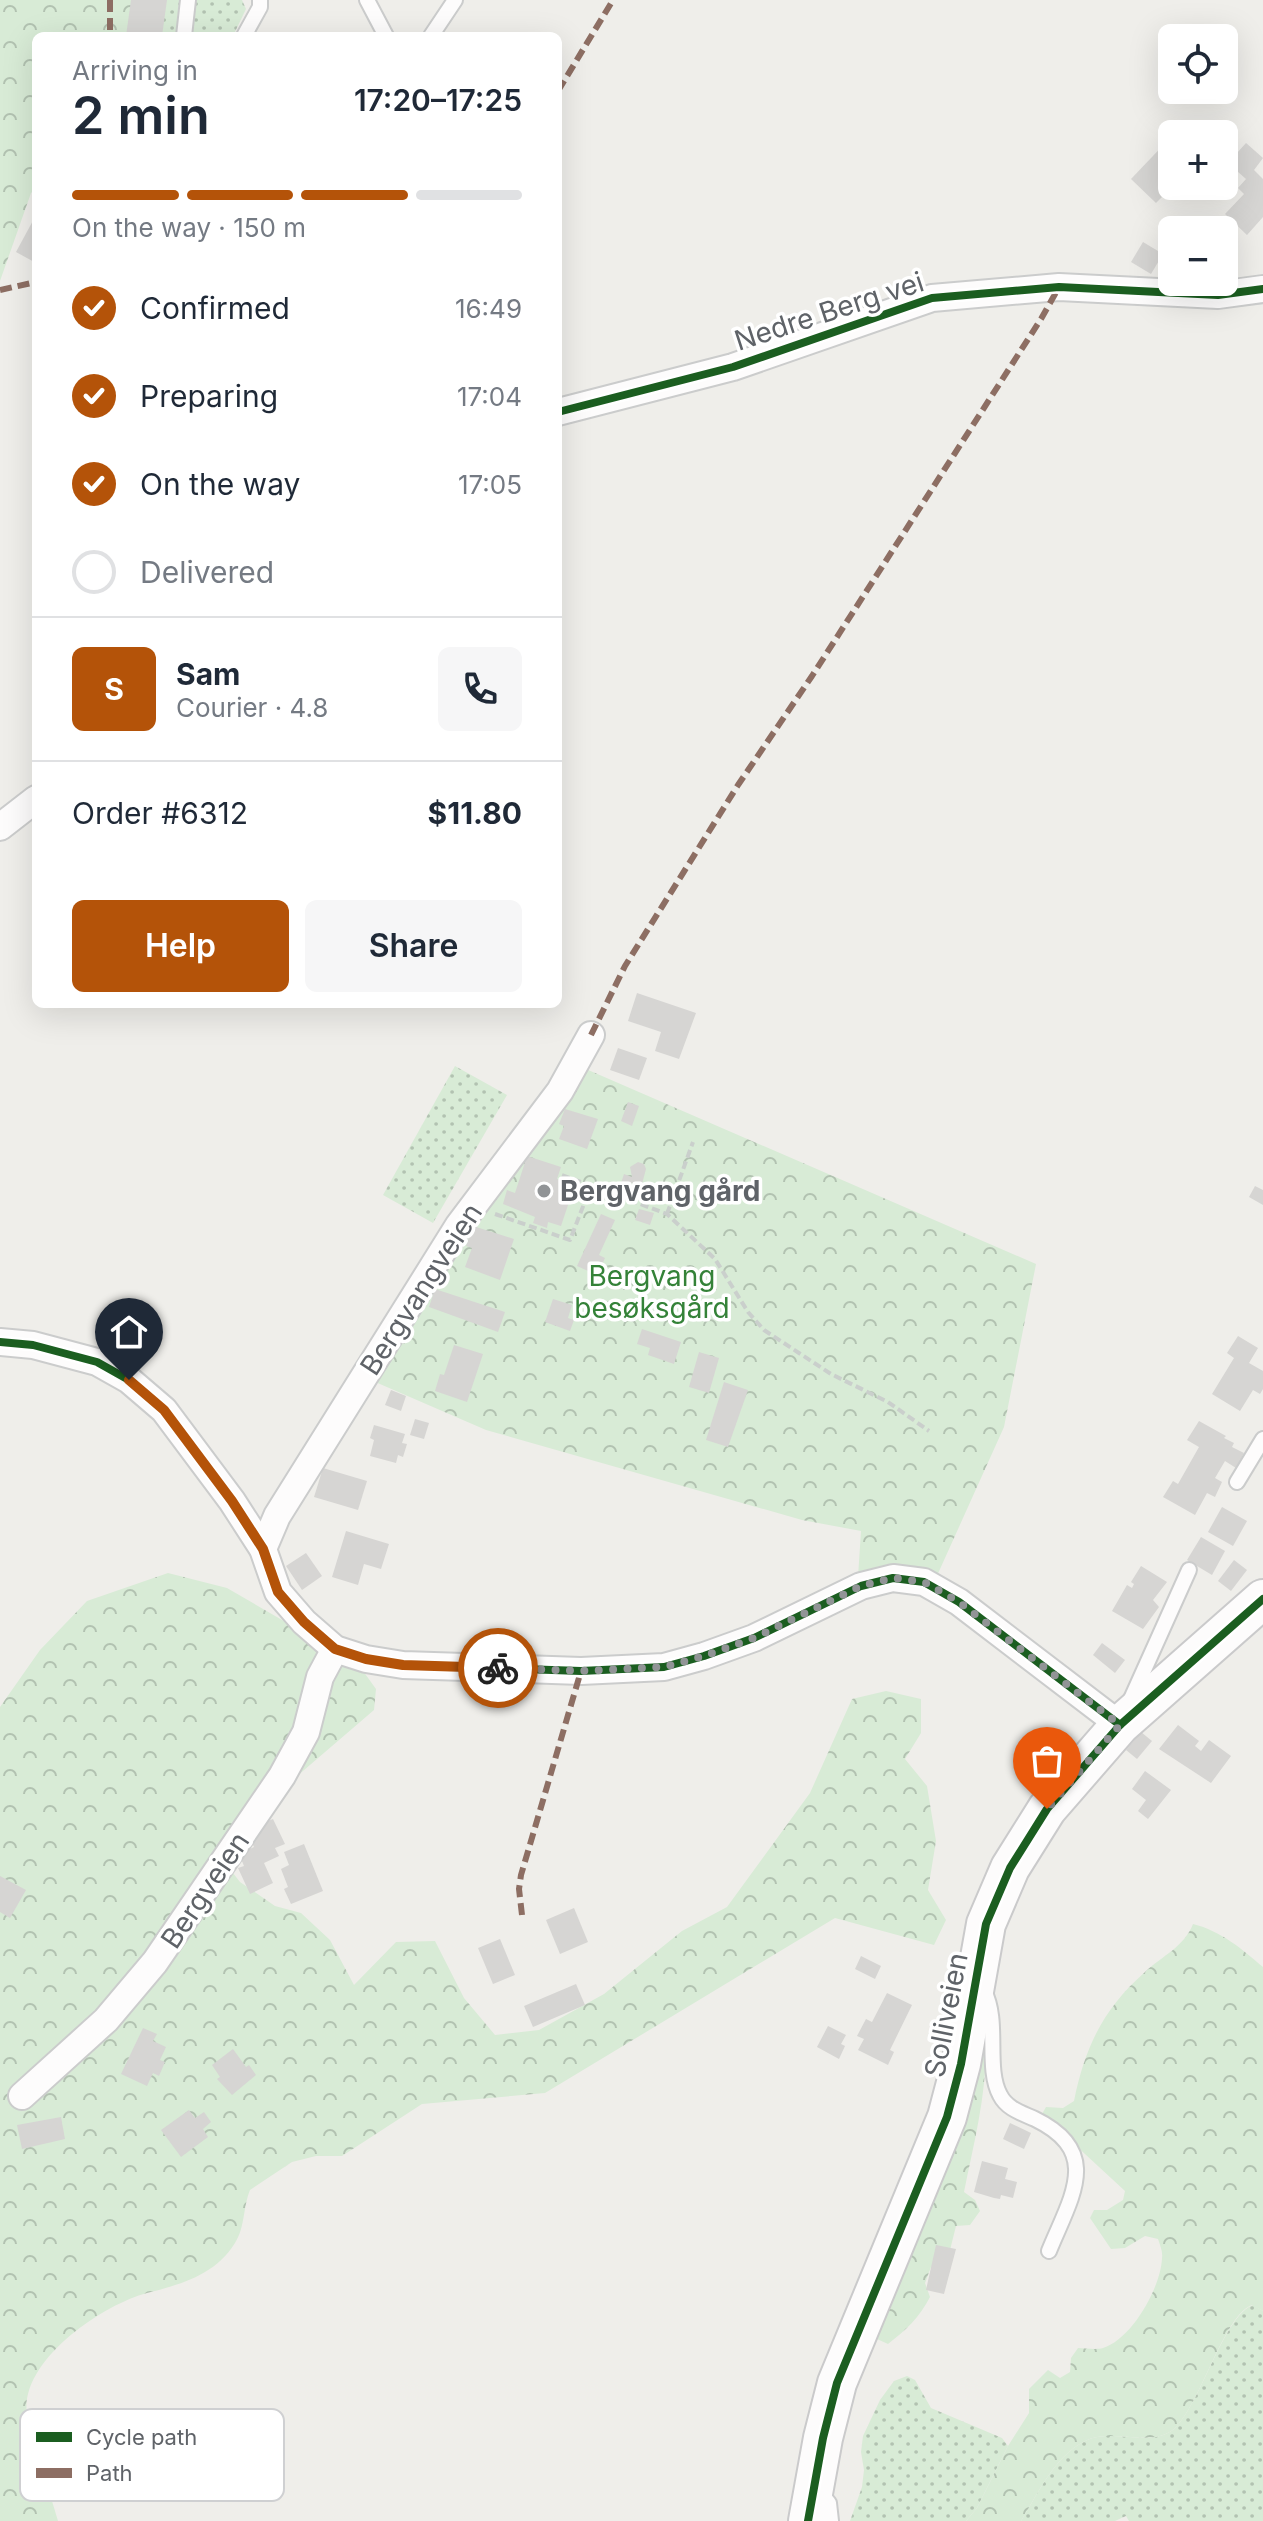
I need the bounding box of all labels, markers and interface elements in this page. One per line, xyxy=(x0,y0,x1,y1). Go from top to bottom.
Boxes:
map controls xyxy=(1158,24,1238,296)
button: locate xyxy=(1158,24,1238,104)
text: Arriving in xyxy=(72,55,198,86)
text: 17:20–17:25 xyxy=(354,82,522,118)
text: 2 min xyxy=(72,84,210,147)
button: + xyxy=(1158,120,1238,200)
text: On the way · 150 m xyxy=(72,212,306,243)
button: − xyxy=(1158,216,1238,296)
street label: Nedre Berg vei xyxy=(730,264,928,358)
icon: check xyxy=(72,286,116,330)
text: Confirmed xyxy=(140,290,290,326)
text: 16:49 xyxy=(455,293,522,324)
icon: check xyxy=(72,374,116,418)
text: Preparing xyxy=(140,378,278,414)
text: 17:04 xyxy=(457,381,522,412)
icon: check xyxy=(72,462,116,506)
text: On the way xyxy=(140,466,300,502)
text: 17:05 xyxy=(458,469,522,500)
text: Delivered xyxy=(140,554,274,590)
button: phone xyxy=(438,647,522,731)
text: Sam xyxy=(176,656,240,692)
text: S xyxy=(104,671,124,707)
text: Courier · 4.8 xyxy=(176,692,328,723)
text: Order #6312 xyxy=(72,795,248,831)
text: $11.80 xyxy=(428,795,522,831)
button: Help xyxy=(72,900,289,992)
button: Share xyxy=(305,900,522,992)
place label: Bergvang gård xyxy=(560,1174,760,1208)
marker: Bergvang gård xyxy=(535,1182,553,1200)
street label: Bergvangveien xyxy=(353,1197,489,1381)
park label: Bergvang besøksgård xyxy=(574,1259,730,1325)
pin xyxy=(95,1298,163,1380)
icon: home xyxy=(107,1310,151,1354)
courier xyxy=(458,1628,538,1708)
icon: bike xyxy=(476,1646,520,1690)
pin xyxy=(1013,1727,1081,1809)
icon: bag xyxy=(1025,1739,1069,1783)
street label: Bergveien xyxy=(154,1825,256,1955)
street label: Solliveien xyxy=(917,1950,975,2080)
legend xyxy=(20,2409,284,2501)
text: Cycle path xyxy=(86,2424,197,2450)
text: Path xyxy=(86,2460,133,2486)

